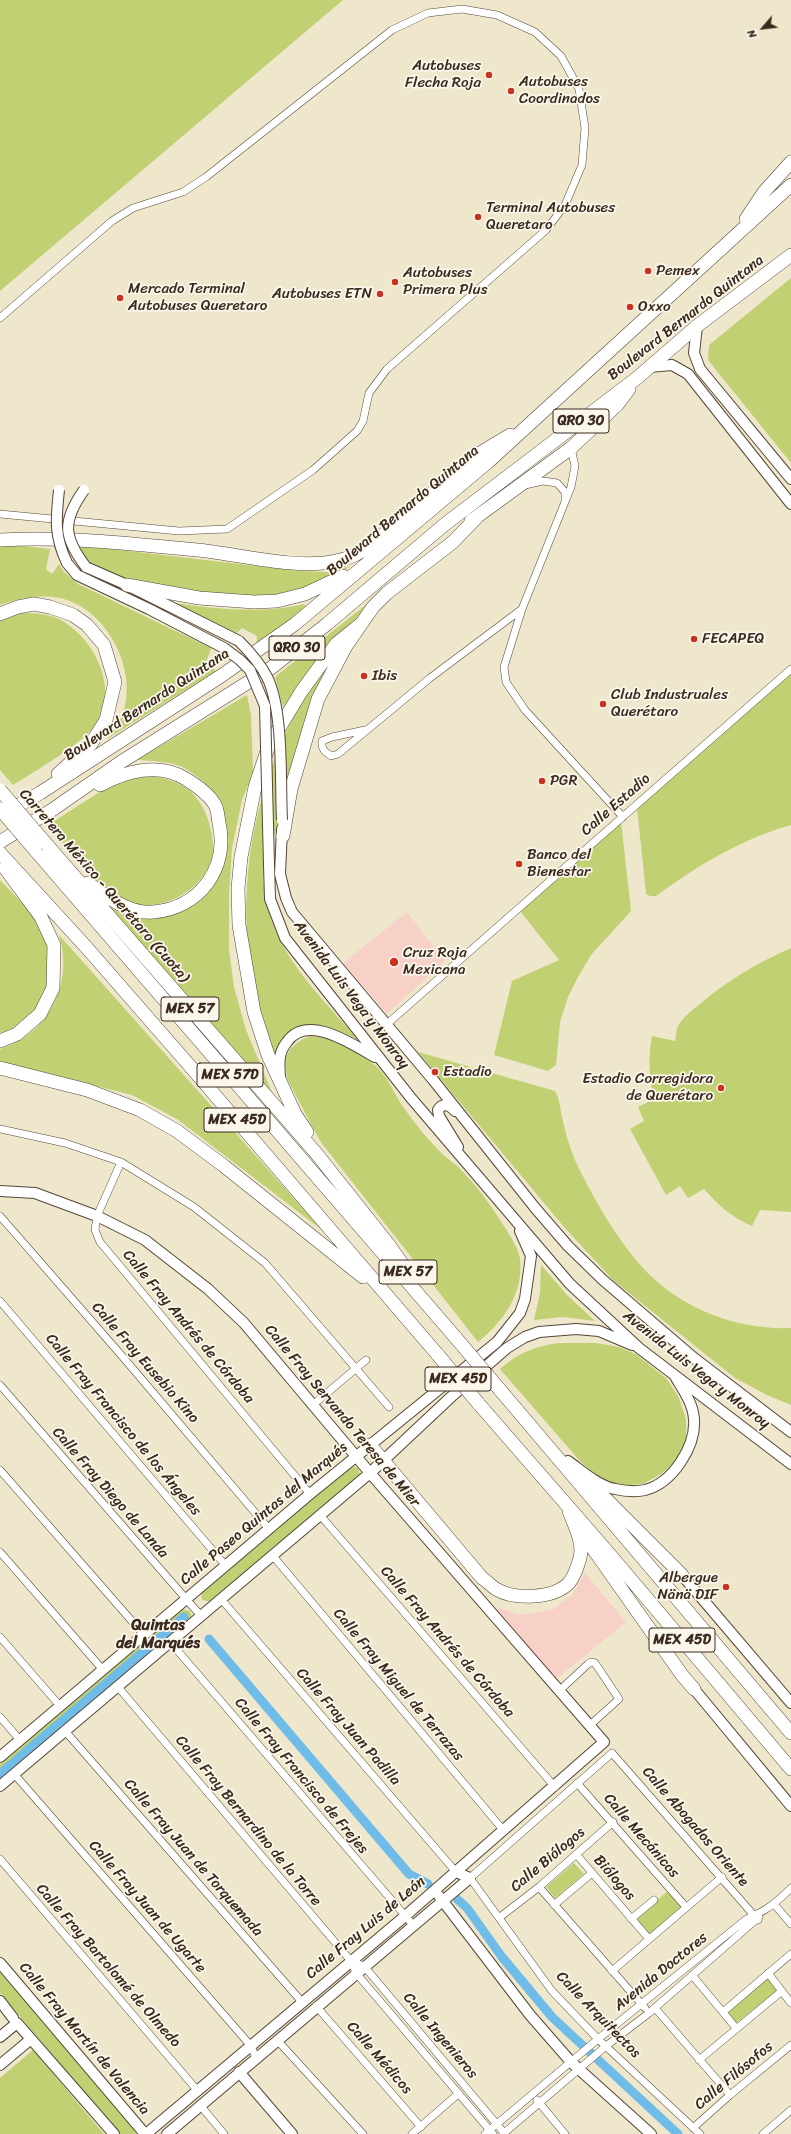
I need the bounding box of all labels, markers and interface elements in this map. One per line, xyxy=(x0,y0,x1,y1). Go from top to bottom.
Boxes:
north arrow xyxy=(743,8,783,48)
text: N xyxy=(742,26,762,42)
place label: Autobuses Flecha Roja xyxy=(405,57,481,92)
marker: Autobuses Flecha Roja xyxy=(484,70,494,80)
place label: Autobuses Coordinados xyxy=(519,73,600,108)
marker: Autobuses Coordinados xyxy=(506,86,516,96)
place label: Terminal Autobuses Queretaro xyxy=(486,199,615,234)
marker: Terminal Autobuses Queretaro xyxy=(473,212,483,222)
street label: Boulevard Bernardo Quintana xyxy=(604,251,768,385)
place label: Pemex xyxy=(656,262,700,280)
place label: Autobuses Primera Plus xyxy=(403,264,488,299)
marker: Pemex xyxy=(643,266,653,276)
marker: Autobuses Primera Plus xyxy=(390,277,400,287)
place label: Mercado Terminal Autobuses Queretaro xyxy=(128,280,267,315)
place label: Autobuses ETN xyxy=(272,285,372,303)
marker: Autobuses ETN xyxy=(375,289,385,299)
marker: Mercado Terminal Autobuses Queretaro xyxy=(115,293,125,303)
place label: Oxxo xyxy=(638,298,671,316)
marker: Oxxo xyxy=(625,302,635,312)
road number: QRO 30 xyxy=(553,409,609,433)
street label: Boulevard Bernardo Quintana xyxy=(323,442,483,580)
place label: FECAPEQ xyxy=(702,630,764,648)
marker: FECAPEQ xyxy=(689,634,699,644)
road number: QRO 30 xyxy=(269,636,325,660)
street label: Boulevard Bernardo Quintana xyxy=(61,645,233,765)
place label: Ibis xyxy=(372,667,397,685)
marker: Ibis xyxy=(359,671,369,681)
place label: Club Industruales Querétaro xyxy=(611,686,728,721)
marker: Club Industruales Querétaro xyxy=(598,699,608,709)
street label: Calle Estadio xyxy=(578,770,654,840)
place label: PGR xyxy=(550,772,577,790)
marker: PGR xyxy=(537,776,547,786)
street label: Carretera México - Querétaro (Cuota) xyxy=(15,786,193,986)
place label: Banco del Bienestar xyxy=(527,846,591,881)
marker: Banco del Bienestar xyxy=(514,859,524,869)
street label: Avenida Luis Vega y Monroy xyxy=(289,917,413,1073)
place label: Cruz Roja Mexicana xyxy=(403,944,467,979)
marker: Cruz Roja Mexicana xyxy=(388,956,400,968)
road number: MEX 57 xyxy=(161,997,219,1021)
road number: MEX 57D xyxy=(197,1063,263,1087)
place label: Estadio xyxy=(443,1063,492,1081)
marker: Estadio xyxy=(430,1067,440,1077)
place label: Estadio Corregidora de Querétaro xyxy=(582,1070,713,1105)
marker: Estadio Corregidora de Querétaro xyxy=(716,1083,726,1093)
road number: MEX 45D xyxy=(204,1108,270,1132)
street label: Calle Fray Andrés de Córdoba xyxy=(119,1247,257,1407)
road number: MEX 57 xyxy=(379,1260,437,1284)
street label: Calle Fray Eusebio Kino xyxy=(88,1299,202,1427)
street label: Avenida Luis Vega y Monroy xyxy=(619,1307,773,1433)
street label: Calle Fray Servando Teresa de Mier xyxy=(260,1321,424,1511)
street label: Calle Fray Francisco de los Ángeles xyxy=(41,1330,205,1520)
road number: MEX 45D xyxy=(425,1367,491,1391)
street label: Calle Fray Diego de Landa xyxy=(48,1424,172,1562)
street label: Calle Paseo Quintas del Marqués xyxy=(177,1439,351,1589)
street label: Calle Fray Andrés de Córdoba xyxy=(376,1563,518,1721)
place label: Albergue Nänä DIF xyxy=(657,1569,718,1604)
marker: Albergue Nänä DIF xyxy=(721,1582,731,1592)
street label: Calle Fray Miguel de Terrazas xyxy=(329,1605,467,1765)
district label: Quintas del Marqués xyxy=(116,1616,200,1654)
road number: MEX 45D xyxy=(649,1628,715,1652)
street label: Calle Fray Juan Padilla xyxy=(292,1665,404,1789)
street label: Calle Fray Francisco de Frejes xyxy=(230,1694,372,1858)
street label: Calle Fray Bernardino de la Torre xyxy=(171,1732,325,1910)
street label: Calle Abogados Oriente xyxy=(638,1763,752,1891)
street label: Calle Fray Juan de Torquemada xyxy=(120,1776,266,1940)
street label: Calle Mecánicos xyxy=(599,1790,683,1882)
street label: Calle Biólogos xyxy=(507,1824,589,1896)
street label: Calle Fray Juan de Ugarte xyxy=(85,1837,209,1977)
street label: Biólogos xyxy=(589,1852,639,1904)
street label: Calle Fray Luis de León xyxy=(303,1873,429,1983)
street label: Calle Fray Bartolomé de Olmedo xyxy=(32,1880,184,2052)
street label: Avenida Doctores xyxy=(611,1929,711,2015)
street label: Calle Fray Martín de Valencia xyxy=(15,1959,153,2119)
street label: Calle Arquitectos xyxy=(552,1968,644,2062)
street label: Calle Ingenieros xyxy=(399,1989,481,2083)
street label: Calle Médicos xyxy=(343,2018,415,2098)
street label: Calle Filósofos xyxy=(691,2038,777,2114)

